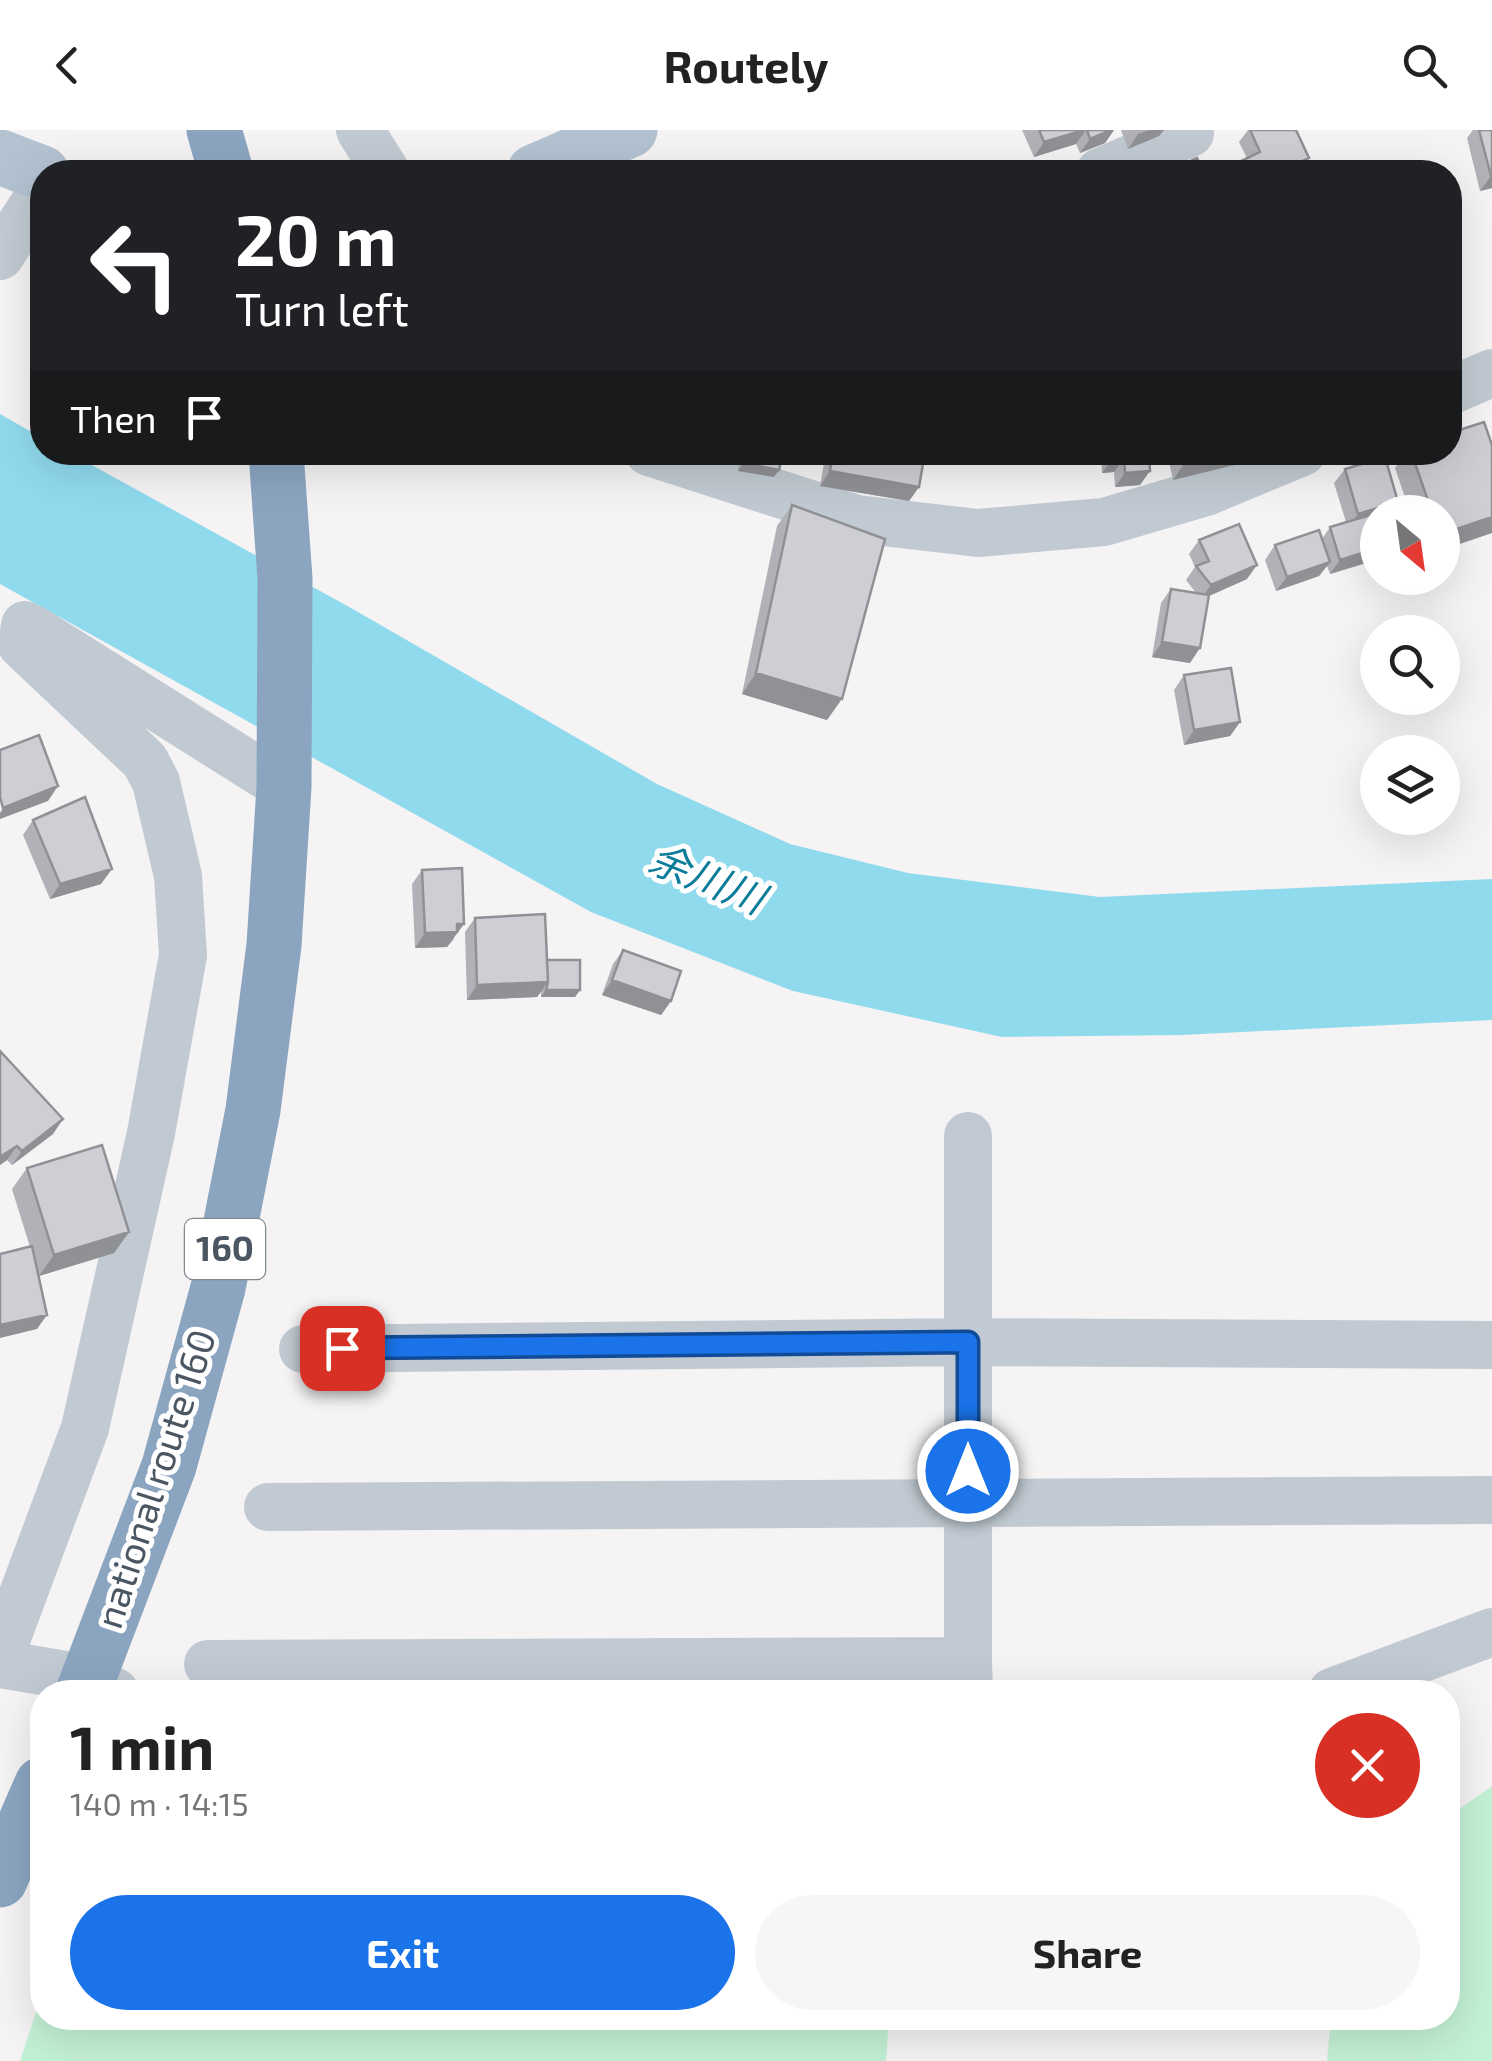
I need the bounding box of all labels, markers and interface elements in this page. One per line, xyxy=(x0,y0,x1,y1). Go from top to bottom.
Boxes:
icon: back xyxy=(40,38,95,93)
text: Routely xyxy=(663,38,829,92)
icon: search xyxy=(1397,38,1452,93)
text: 20 m xyxy=(235,196,397,280)
icon: left xyxy=(70,200,200,330)
text: Turn left xyxy=(235,281,409,335)
icon: arrive xyxy=(177,390,232,445)
text: Then xyxy=(70,395,157,441)
north arrow xyxy=(1360,495,1460,595)
map controls xyxy=(1360,495,1460,835)
button: search xyxy=(1360,615,1460,715)
button: layers xyxy=(1360,735,1460,835)
water label: 余川川 xyxy=(643,832,776,923)
road number: 160 xyxy=(185,1219,265,1279)
pin xyxy=(300,1306,385,1391)
icon: arrive xyxy=(315,1321,370,1376)
street label: national route 160 xyxy=(84,1323,224,1634)
position arrow xyxy=(916,1419,1020,1523)
text: 1 min xyxy=(70,1710,214,1782)
button: close xyxy=(1315,1713,1420,1818)
text: 140 m · 14:15 xyxy=(70,1784,249,1822)
button: Exit xyxy=(70,1895,735,2010)
button: Share xyxy=(755,1895,1420,2010)

